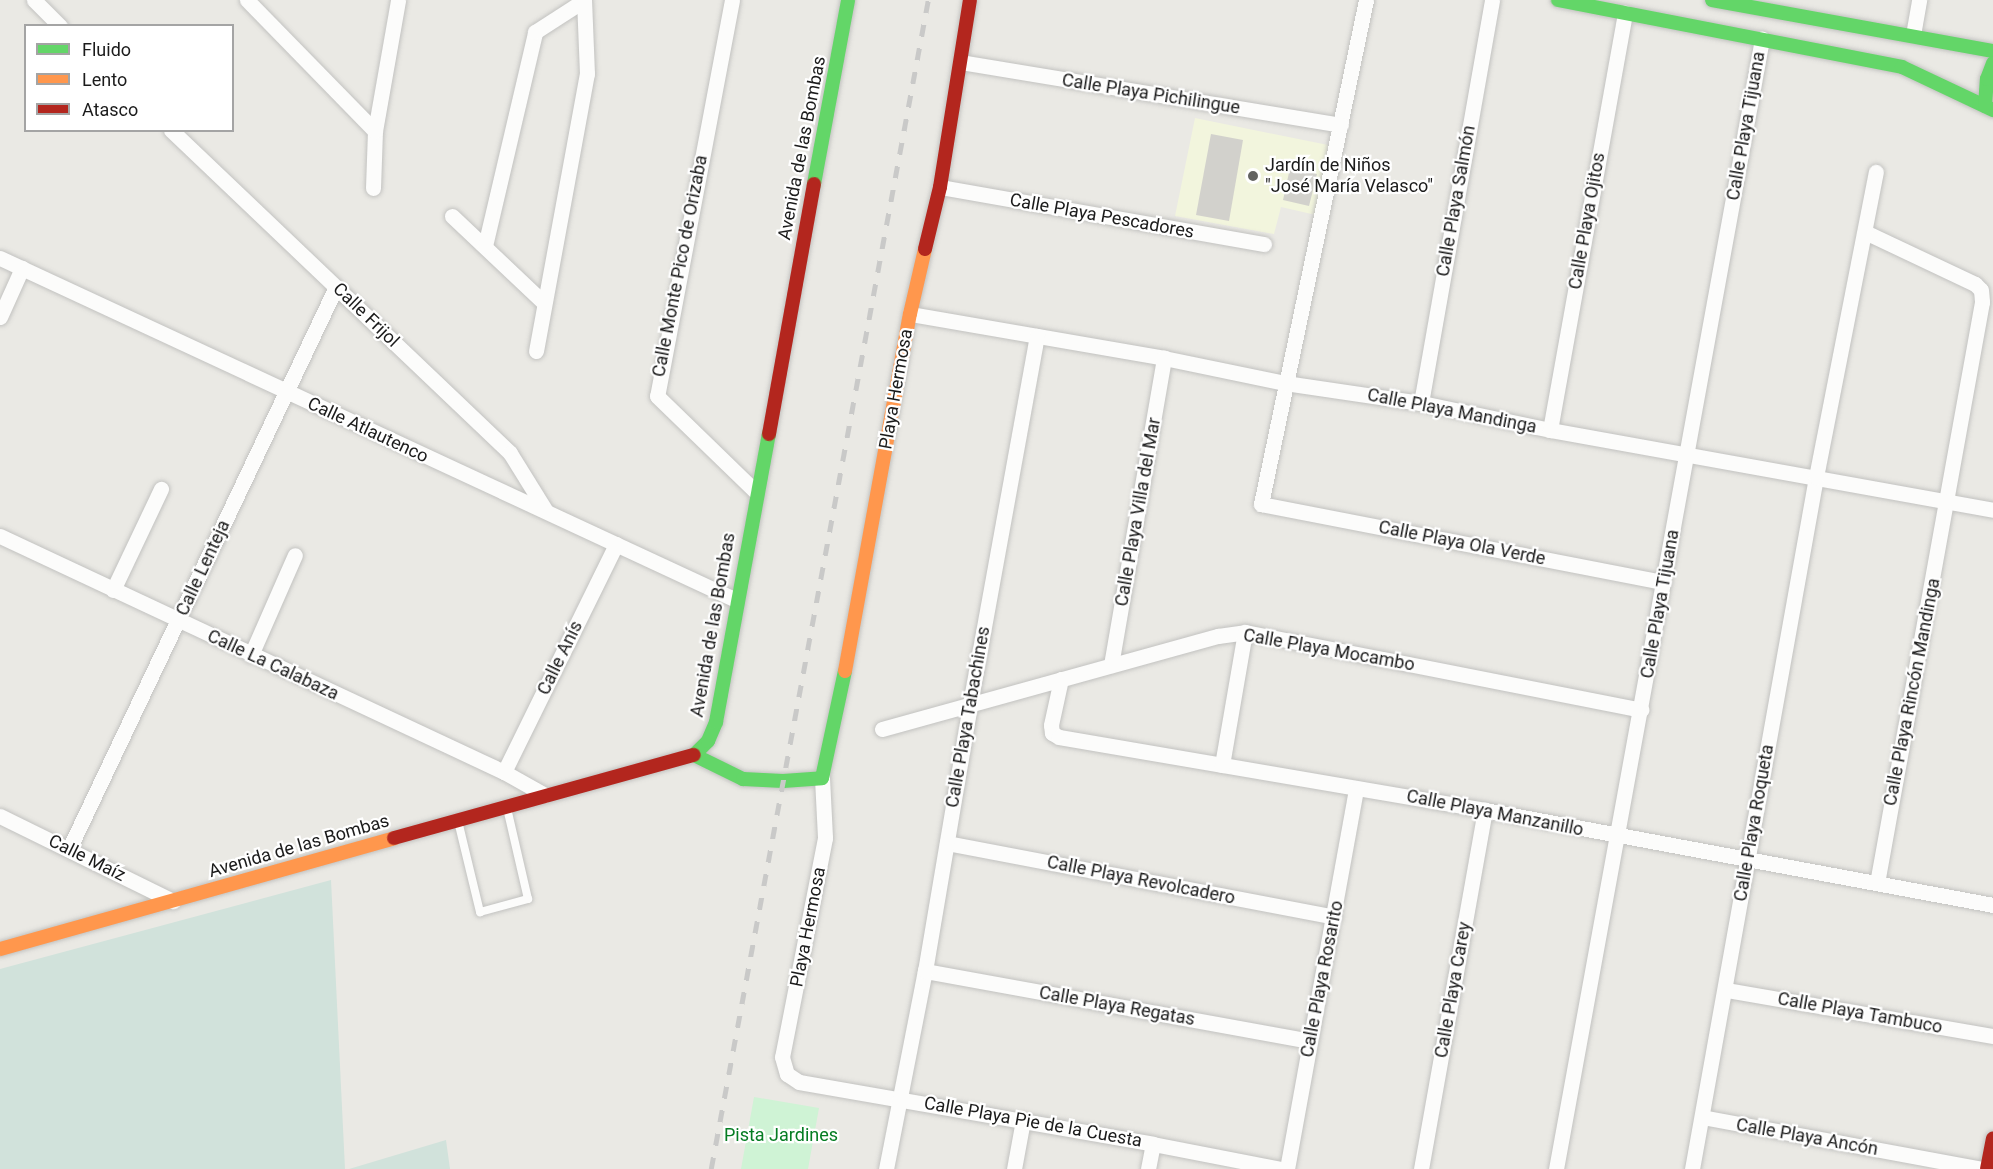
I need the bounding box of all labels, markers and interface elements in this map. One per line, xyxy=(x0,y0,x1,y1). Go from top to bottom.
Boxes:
legend xyxy=(24,24,234,132)
text: Fluido xyxy=(82,39,131,60)
street label: Calle Playa Tijuana xyxy=(1722,50,1770,202)
street label: Avenida de las Bombas xyxy=(774,54,830,242)
text: Lento xyxy=(82,69,127,90)
street label: Calle Playa Pichilingue xyxy=(1060,69,1242,119)
text: Atasco xyxy=(82,99,138,120)
street label: Calle Playa Salmón xyxy=(1432,124,1480,278)
street label: Calle Playa Ojitos xyxy=(1564,151,1610,291)
street label: Calle Monte Pico de Orizaba xyxy=(648,153,712,379)
place label: Jardín de Niños "José María Velasco" xyxy=(1265,155,1433,198)
marker: Jardín de Niños "José María Velasco" xyxy=(1246,169,1260,183)
street label: Calle Playa Pescadores xyxy=(1008,189,1196,243)
street label: Calle Frijol xyxy=(328,278,404,352)
street label: Playa Hermosa xyxy=(875,327,917,451)
street label: Calle Playa Mandinga xyxy=(1365,384,1539,438)
street label: Calle Atlautenco xyxy=(304,393,432,467)
street label: Calle Playa Villa del Mar xyxy=(1111,416,1165,608)
street label: Calle Playa Ola Verde xyxy=(1377,516,1547,570)
street label: Calle Lenteja xyxy=(171,517,235,619)
street label: Calle Playa Tijuana xyxy=(1636,528,1684,680)
street label: Avenida de las Bombas xyxy=(686,531,740,719)
street label: Calle Playa Rincón Mandinga xyxy=(1879,576,1945,808)
street label: Calle Anís xyxy=(533,617,587,699)
street label: Calle Playa Tabachines xyxy=(941,624,995,810)
street label: Calle Playa Mocambo xyxy=(1242,624,1416,676)
street label: Calle La Calabaza xyxy=(204,625,342,705)
street label: Calle Playa Roqueta xyxy=(1730,743,1778,903)
street label: Calle Playa Manzanillo xyxy=(1405,785,1585,841)
street label: Avenida de las Bombas xyxy=(206,810,392,882)
street label: Calle Maíz xyxy=(45,830,129,886)
street label: Calle Playa Revolcadero xyxy=(1045,851,1237,909)
street label: Playa Hermosa xyxy=(786,865,830,989)
street label: Calle Playa Rosarito xyxy=(1296,899,1348,1059)
street label: Calle Playa Carey xyxy=(1430,920,1476,1060)
street label: Calle Playa Regatas xyxy=(1037,982,1197,1030)
street label: Calle Playa Tambuco xyxy=(1776,988,1944,1038)
street label: Calle Playa Pie de la Cuesta xyxy=(922,1092,1144,1152)
street label: Calle Playa Ancón xyxy=(1734,1114,1880,1160)
park label: Pista Jardines xyxy=(724,1124,838,1146)

